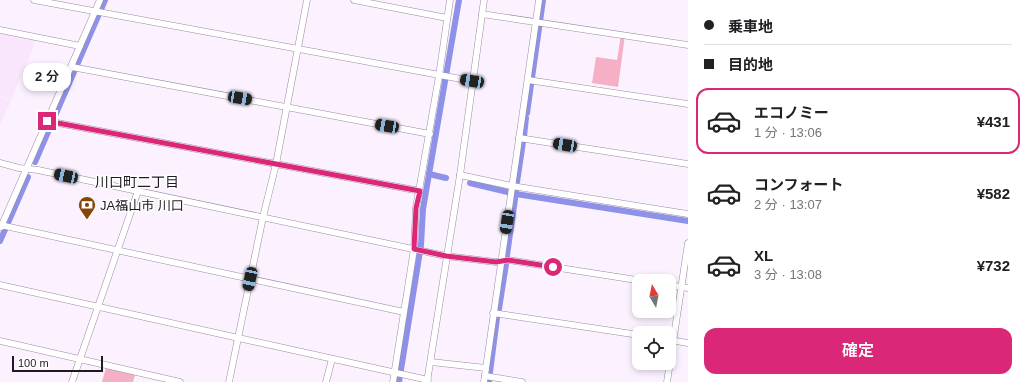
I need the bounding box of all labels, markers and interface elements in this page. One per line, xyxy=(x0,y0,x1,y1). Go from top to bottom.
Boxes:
text: 乗車地 xyxy=(728,18,773,35)
text: 目的地 xyxy=(728,56,773,73)
callout: 2 分 xyxy=(23,63,71,91)
text: 2 分 xyxy=(35,69,59,84)
car xyxy=(459,73,485,89)
car xyxy=(227,90,253,106)
icon: car xyxy=(706,103,742,139)
text: エコノミー xyxy=(754,104,829,121)
route end xyxy=(38,112,56,130)
text: ¥431 xyxy=(977,113,1010,130)
car xyxy=(374,118,400,134)
text: 1 分 · 13:06 xyxy=(754,125,822,140)
car xyxy=(552,137,578,153)
car xyxy=(53,168,79,184)
district label: 川口町二丁目 xyxy=(95,174,179,190)
icon: car xyxy=(706,175,742,211)
text: コンフォート xyxy=(754,176,844,193)
text: ¥582 xyxy=(977,185,1010,202)
bank icon: JA福山市 川口 xyxy=(77,195,97,220)
text: 2 分 · 13:07 xyxy=(754,197,822,212)
place label: JA福山市 川口 xyxy=(100,198,184,213)
car xyxy=(499,209,515,235)
icon: car xyxy=(706,247,742,283)
text: XL xyxy=(754,247,773,264)
text: ¥732 xyxy=(977,257,1010,274)
route start xyxy=(544,258,562,276)
car xyxy=(242,266,258,292)
text: 3 分 · 13:08 xyxy=(754,267,822,282)
north arrow xyxy=(632,274,676,318)
map controls xyxy=(632,274,676,370)
button: locate xyxy=(632,326,676,370)
button: 確定 xyxy=(704,328,1012,374)
scale bar xyxy=(12,354,103,373)
text: 100 m xyxy=(18,357,49,369)

